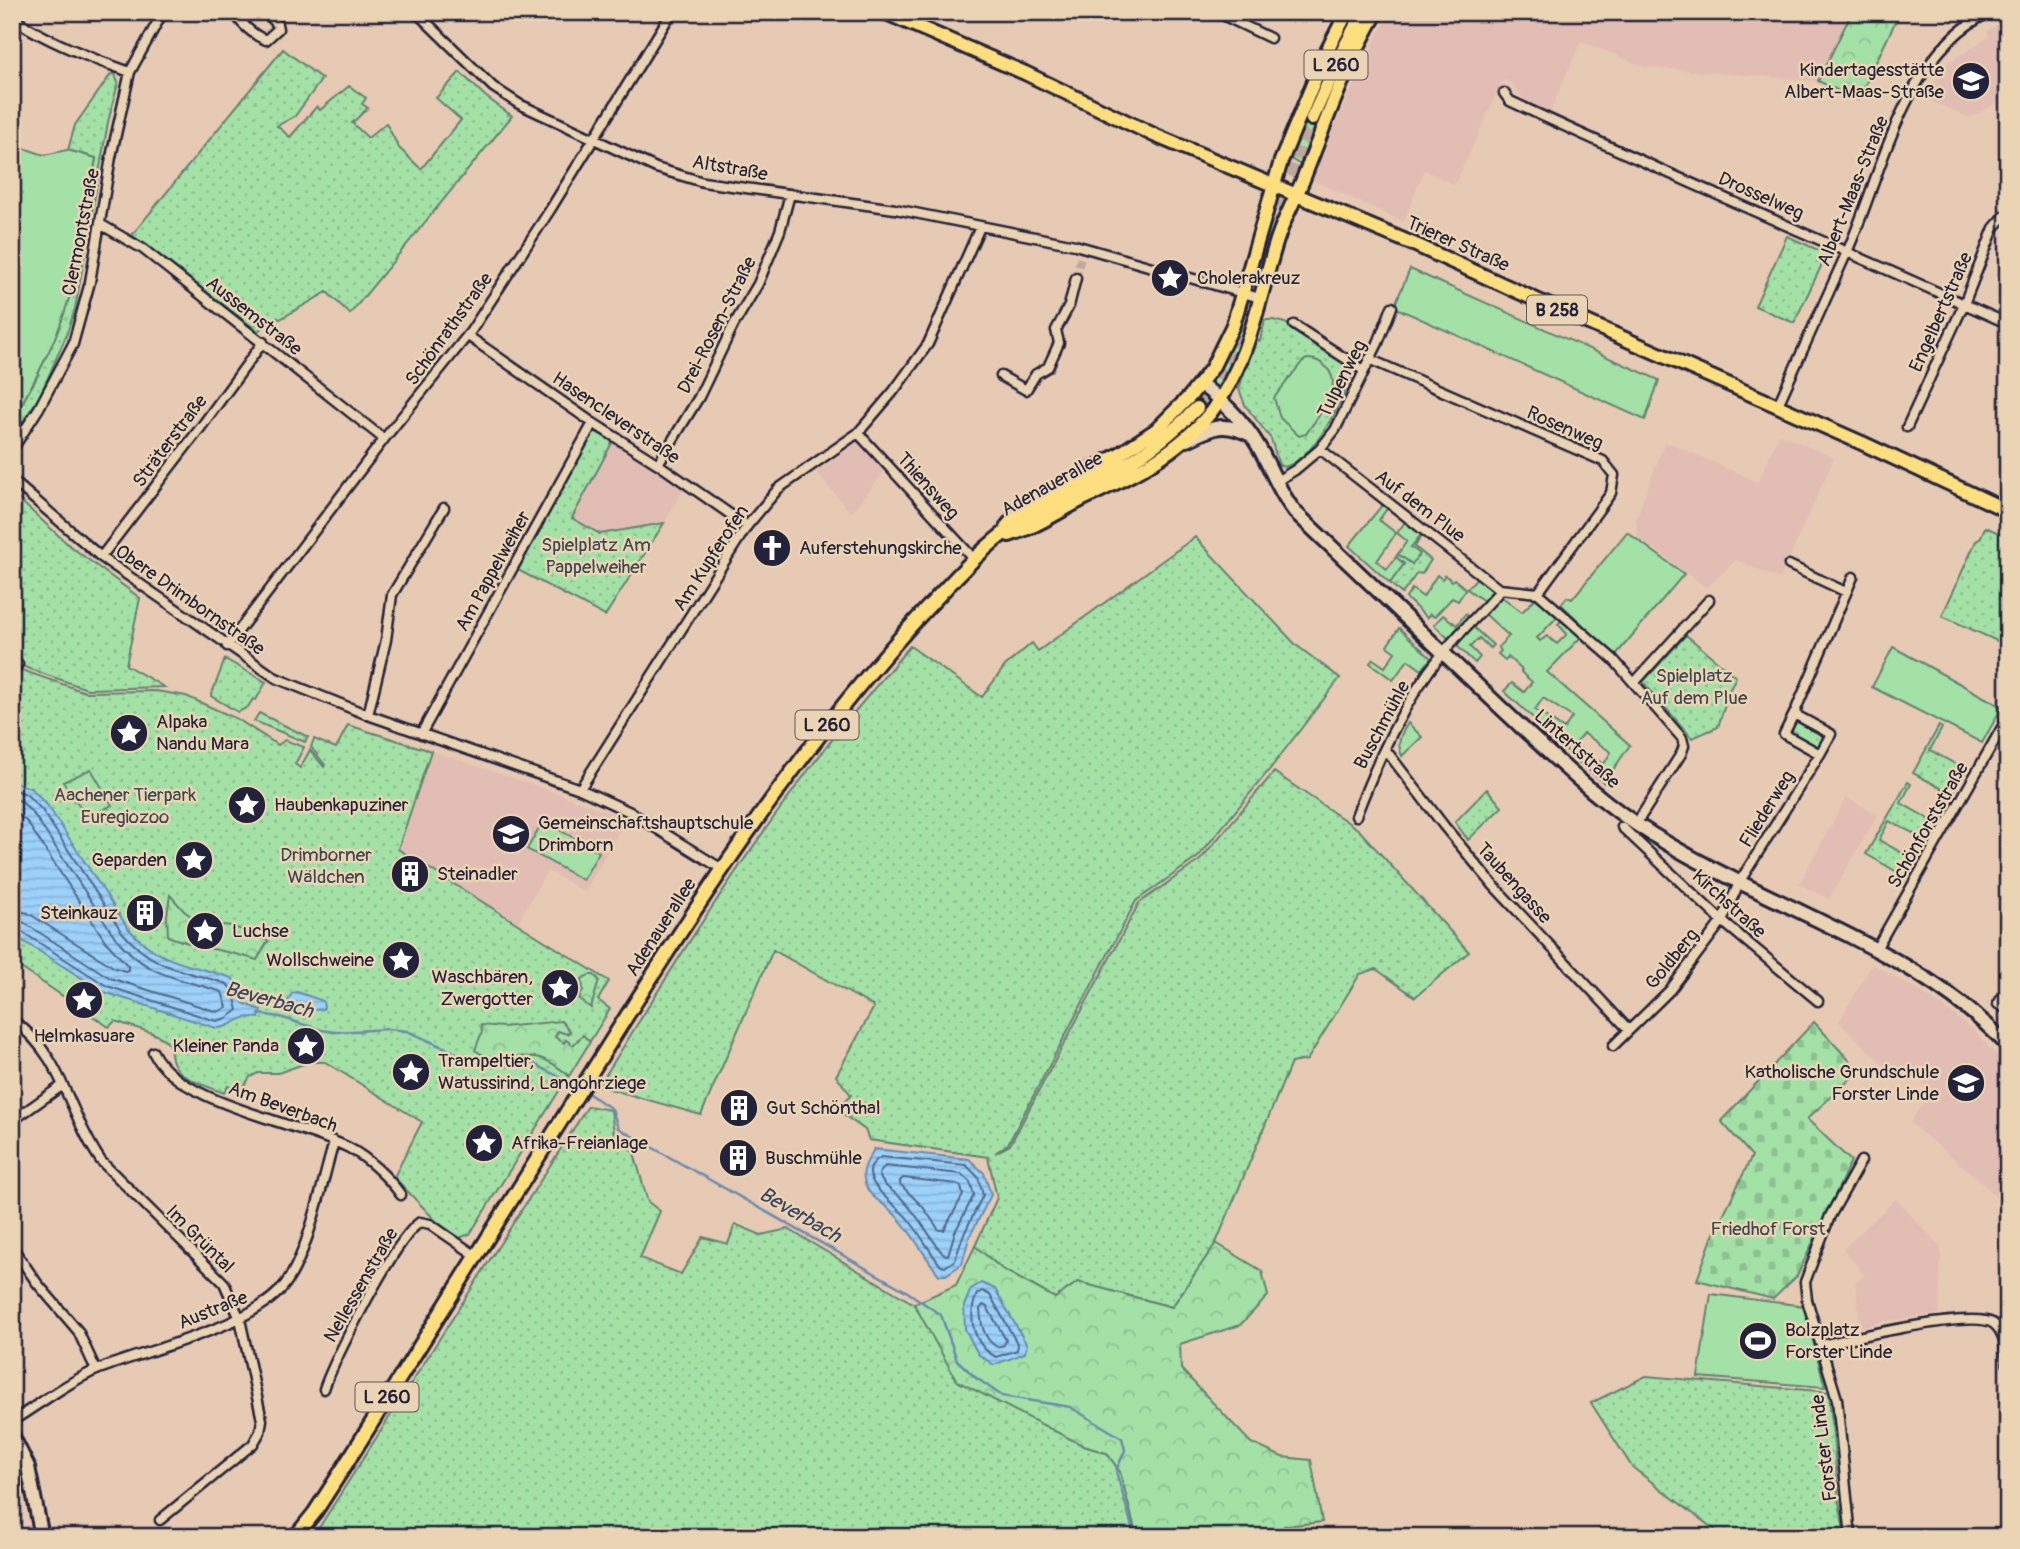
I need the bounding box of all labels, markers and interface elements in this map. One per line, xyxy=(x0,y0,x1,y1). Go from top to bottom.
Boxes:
road number: L 260 xyxy=(1304,51,1368,80)
place label: Kindertagesstätte Albert-Maas-Straße xyxy=(1784,58,1945,104)
school or university icon: Kindertagesstätte Albert-Maas-Straße xyxy=(1950,60,1992,102)
street label: Albert-Maas-Straße xyxy=(1812,112,1894,270)
street label: Altstraße xyxy=(690,150,770,187)
street label: Clermontstraße xyxy=(57,166,105,298)
street label: Drosselweg xyxy=(1714,166,1808,226)
street label: Trierer Straße xyxy=(1403,211,1514,278)
street label: Engelbertstraße xyxy=(1904,248,1978,376)
street label: Drei-Rosen-Straße xyxy=(672,252,762,398)
place icon: Cholerakreuz xyxy=(1149,257,1191,299)
place label: Cholerakreuz xyxy=(1197,266,1301,290)
street label: Schönrathstraße xyxy=(400,267,498,390)
street label: Aussemstraße xyxy=(201,271,307,361)
road number: B 258 xyxy=(1527,296,1587,324)
street label: Tulpenweg xyxy=(1312,336,1372,422)
street label: Hasencleverstraße xyxy=(548,366,685,470)
street label: Sträterstraße xyxy=(127,389,213,492)
street label: Rosenweg xyxy=(1523,401,1607,455)
street label: Adenauerallee xyxy=(997,446,1107,522)
street label: Thiensweg xyxy=(891,447,965,525)
street label: Auf dem Plue xyxy=(1370,464,1470,548)
street label: Am Kupferofen xyxy=(668,500,754,616)
street label: Am Pappelweiher xyxy=(450,506,536,635)
church icon: Auferstehungskirche xyxy=(751,527,793,569)
park label: Spielplatz Am Pappelweiher xyxy=(541,533,651,579)
place label: Auferstehungskirche xyxy=(799,536,962,560)
street label: Obere Drimbornstraße xyxy=(110,539,270,661)
park label: Spielplatz Auf dem Plue xyxy=(1641,664,1748,710)
street label: Buschmühle xyxy=(1349,676,1416,773)
street label: Lintertstraße xyxy=(1529,704,1625,794)
place label: Alpaka Nandu Mara xyxy=(156,710,249,756)
road number: L 260 xyxy=(796,710,858,740)
place icon: Alpaka Nandu Mara xyxy=(108,712,150,754)
street label: Schönforststraße xyxy=(1882,757,1974,892)
street label: Fliederweg xyxy=(1734,766,1800,852)
park label: Aachener Tierpark Euregiozoo xyxy=(54,783,196,829)
place icon: Haubenkapuziner xyxy=(226,784,268,826)
place label: Haubenkapuziner xyxy=(274,793,409,817)
place label: Gemeinschaftshauptschule Drimborn xyxy=(538,811,754,857)
school or university icon: Gemeinschaftshauptschule Drimborn xyxy=(490,813,532,855)
street label: Taubengasse xyxy=(1471,837,1557,929)
place icon: Geparden xyxy=(173,839,215,881)
park label: Drimborner Wäldchen xyxy=(280,843,372,889)
place label: Geparden xyxy=(92,848,167,872)
building icon: Steinadler xyxy=(389,853,431,895)
place label: Steinadler xyxy=(437,862,518,886)
street label: Kirchstraße xyxy=(1687,864,1772,944)
street label: Adenauerallee xyxy=(620,873,702,981)
building icon: Steinkauz xyxy=(124,892,166,934)
place label: Steinkauz xyxy=(40,901,118,925)
place icon: Luchse xyxy=(184,910,226,952)
place label: Luchse xyxy=(232,919,289,943)
street label: Goldberg xyxy=(1640,924,1704,994)
place icon: Wollschweine xyxy=(380,939,422,981)
place label: Wollschweine xyxy=(266,948,375,972)
place label: Waschbären, Zwergotter xyxy=(432,965,533,1011)
place icon: Waschbären, Zwergotter xyxy=(539,967,581,1009)
water label: Beverbach xyxy=(222,975,317,1025)
place icon: Helmkasuare xyxy=(63,979,105,1021)
place label: Helmkasuare xyxy=(33,1024,135,1048)
place icon: Kleiner Panda xyxy=(285,1025,327,1067)
place label: Kleiner Panda xyxy=(173,1034,279,1058)
place label: Trampeltier, Watussirind, Langohrziege xyxy=(438,1049,646,1095)
place icon: Trampeltier, Watussirind, Langohrziege xyxy=(390,1051,432,1093)
place label: Katholische Grundschule Forster Linde xyxy=(1745,1060,1940,1106)
school or university icon: Katholische Grundschule Forster Linde xyxy=(1945,1062,1987,1104)
street label: Am Beverbach xyxy=(225,1076,341,1138)
building icon: Gut Schönthal xyxy=(718,1087,760,1129)
place label: Gut Schönthal xyxy=(766,1096,880,1120)
place icon: Afrika-Freianlage xyxy=(463,1122,505,1164)
place label: Afrika-Freianlage xyxy=(511,1131,649,1155)
building icon: Buschmühle xyxy=(717,1137,759,1179)
place label: Buschmühle xyxy=(765,1146,863,1170)
water label: Beverbach xyxy=(754,1181,847,1250)
street label: Im Grüntal xyxy=(161,1200,239,1278)
park label: Friedhof Forst xyxy=(1711,1217,1826,1241)
street label: Nellessenstraße xyxy=(318,1223,404,1347)
street label: Austraße xyxy=(175,1285,252,1335)
place label: Bolzplatz Forster Linde xyxy=(1785,1318,1893,1364)
sports icon: Bolzplatz Forster Linde xyxy=(1737,1320,1779,1362)
road number: L 260 xyxy=(356,1382,418,1412)
street label: Forster Linde xyxy=(1805,1393,1842,1503)

